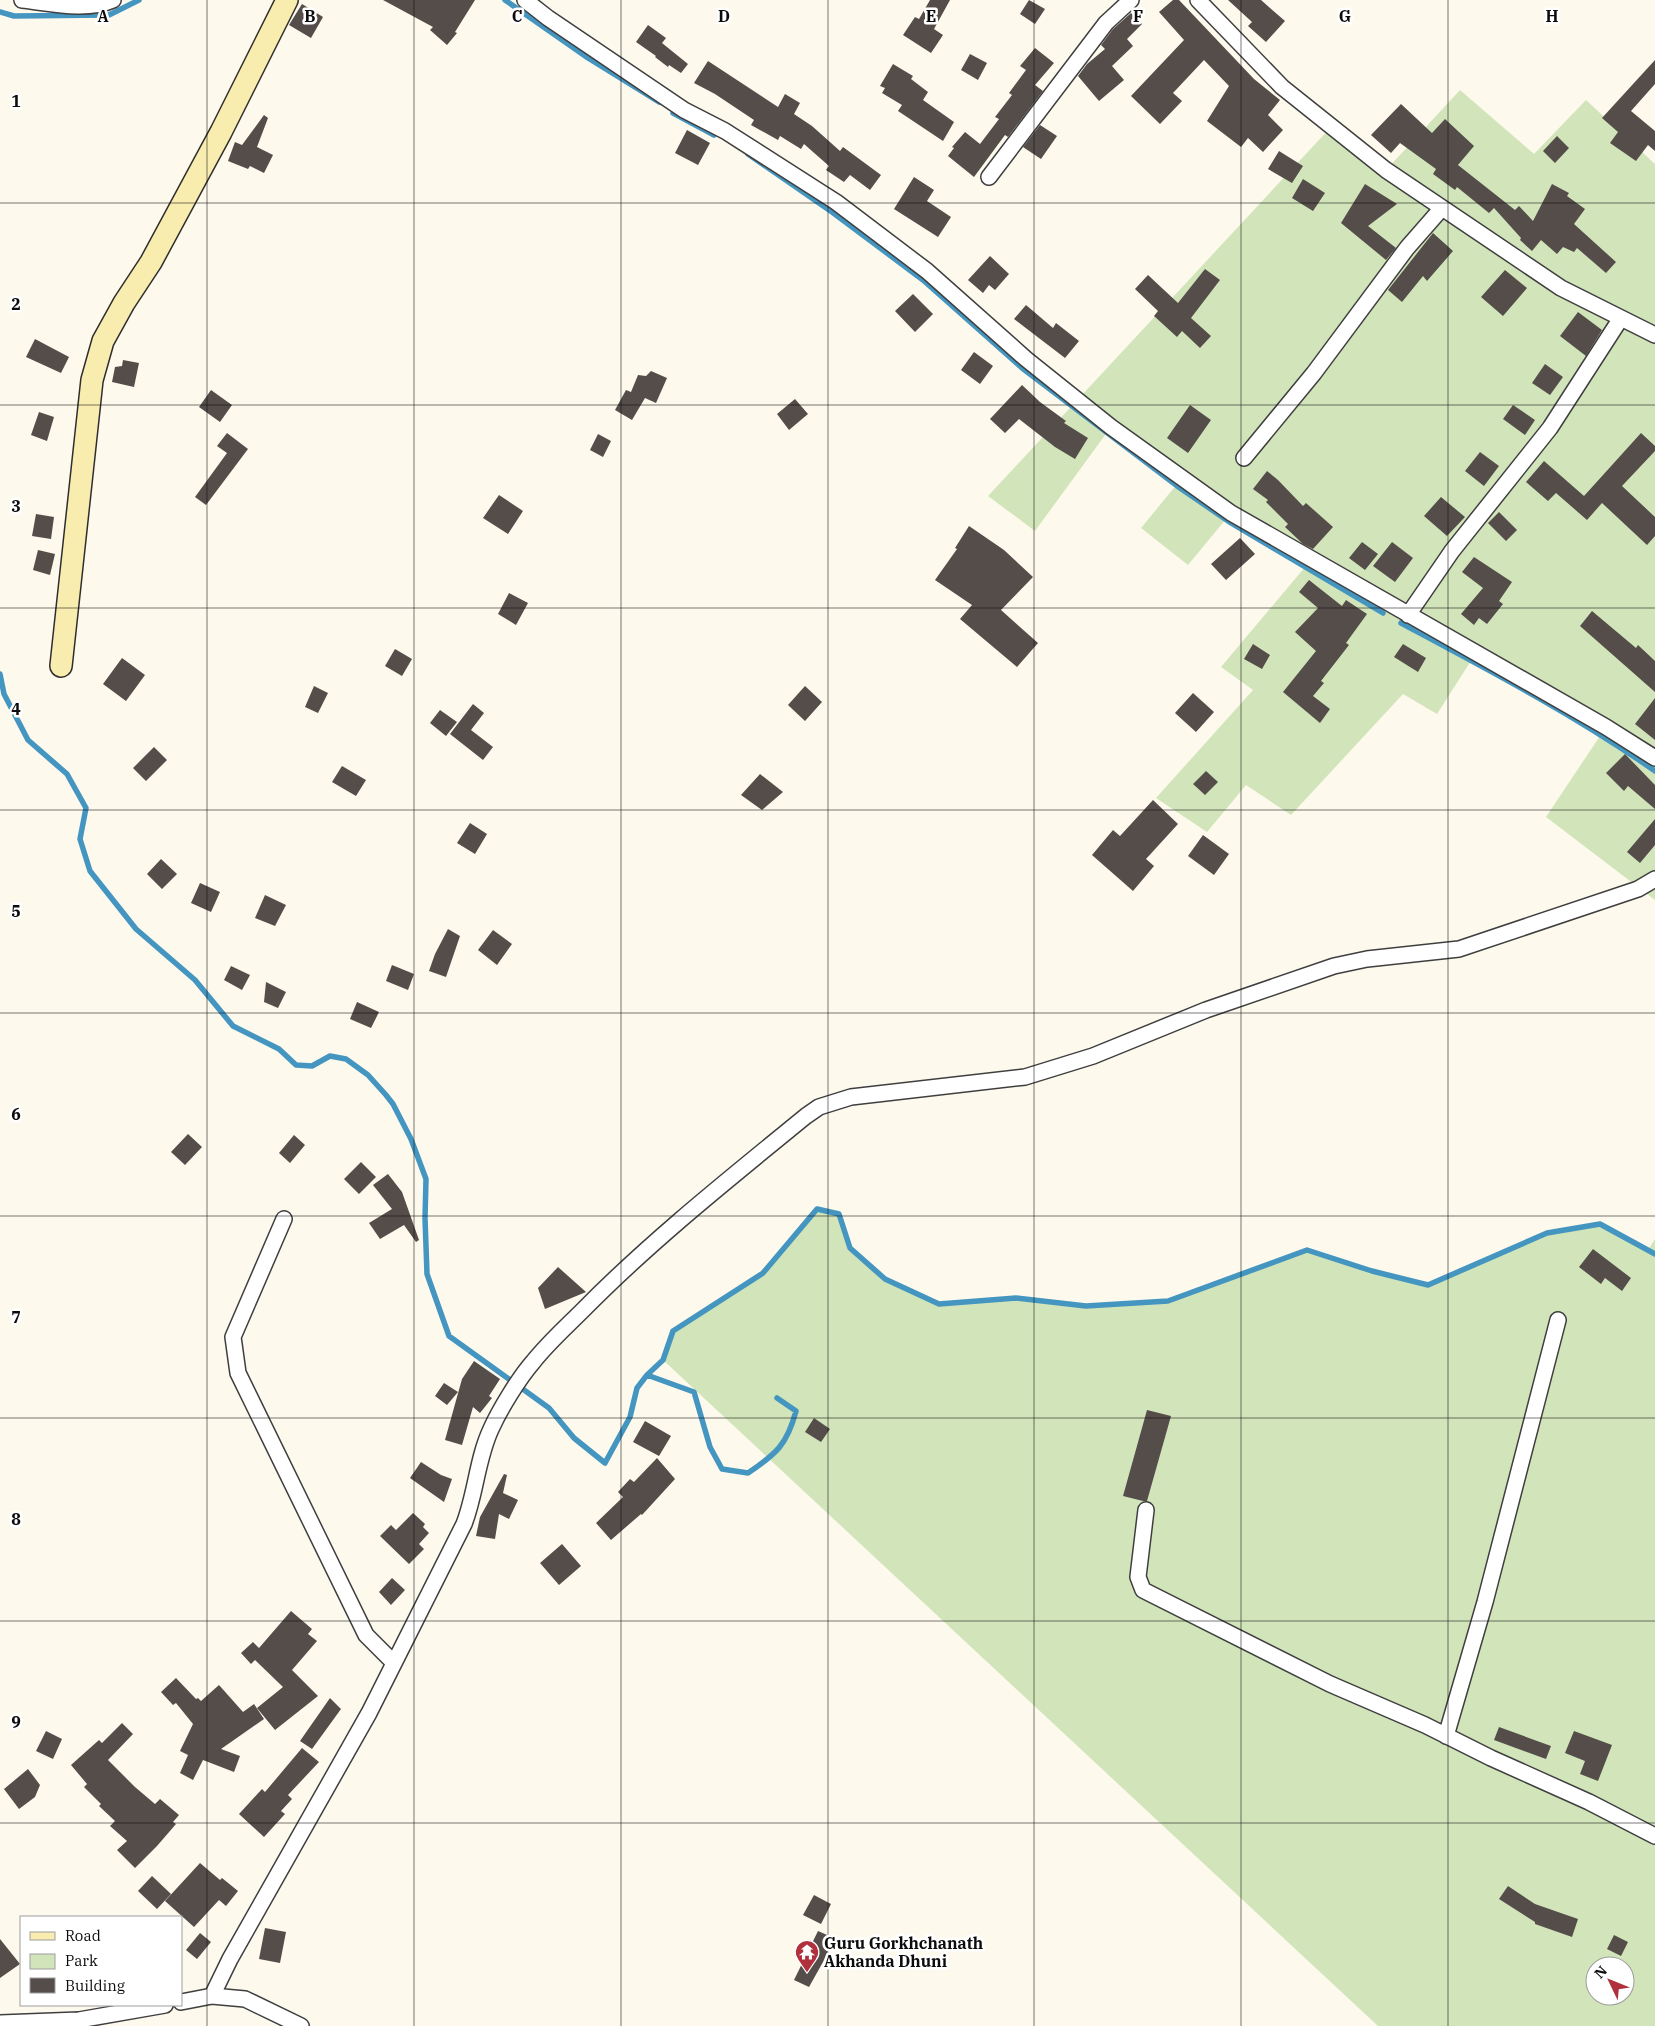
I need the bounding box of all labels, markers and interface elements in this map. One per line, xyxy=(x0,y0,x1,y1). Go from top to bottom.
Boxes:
text: A xyxy=(97,6,109,26)
text: B xyxy=(304,6,316,26)
text: C xyxy=(512,6,522,26)
text: D xyxy=(718,6,730,26)
text: E xyxy=(926,6,936,26)
text: F xyxy=(1133,6,1143,26)
text: G xyxy=(1339,6,1351,26)
text: H xyxy=(1546,6,1559,26)
text: 1 xyxy=(11,91,21,111)
text: 2 xyxy=(11,294,21,314)
text: 3 xyxy=(11,496,21,516)
text: 4 xyxy=(11,699,21,719)
text: 5 xyxy=(11,901,21,921)
text: 6 xyxy=(11,1104,21,1124)
text: 7 xyxy=(11,1307,21,1327)
text: 8 xyxy=(11,1509,21,1529)
text: 9 xyxy=(11,1712,21,1732)
legend xyxy=(20,1916,182,2006)
text: Road xyxy=(65,1926,101,1945)
place label: Guru Gorkhchanath Akhanda Dhuni xyxy=(824,1933,983,1971)
temple icon: Guru Gorkhchanath Akhanda Dhuni xyxy=(794,1939,820,1973)
text: Park xyxy=(65,1951,98,1970)
north arrow xyxy=(1585,1956,1635,2006)
text: N xyxy=(1590,1962,1611,1982)
text: Building xyxy=(65,1976,125,1995)

